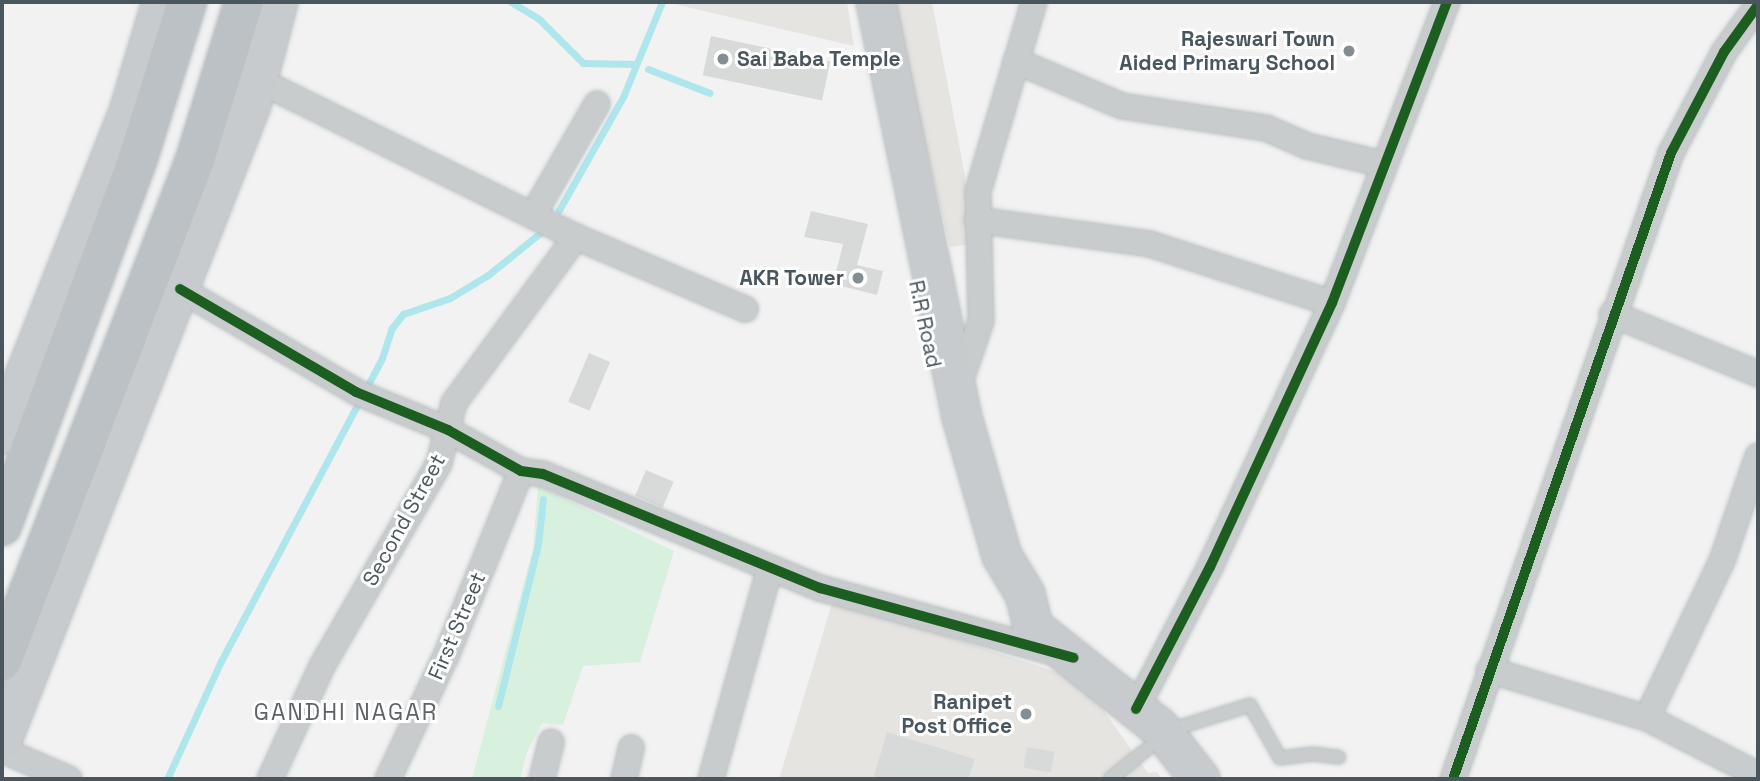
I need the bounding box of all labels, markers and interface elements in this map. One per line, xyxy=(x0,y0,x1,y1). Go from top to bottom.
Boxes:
place label: Rajeswari Town Aided Primary School xyxy=(1119,26,1335,76)
marker: Rajeswari Town Aided Primary School xyxy=(1341,43,1357,59)
place label: Sai Baba Temple xyxy=(737,46,901,72)
marker: Sai Baba Temple xyxy=(715,51,731,67)
place label: AKR Tower xyxy=(739,265,844,291)
marker: AKR Tower xyxy=(850,270,866,286)
street label: R.R Road xyxy=(903,278,947,370)
street label: Second Street xyxy=(357,450,451,590)
street label: First Street xyxy=(423,568,491,684)
place label: Ranipet Post Office xyxy=(901,689,1012,739)
district label: GANDHI NAGAR xyxy=(255,698,437,726)
marker: Ranipet Post Office xyxy=(1018,706,1034,722)

